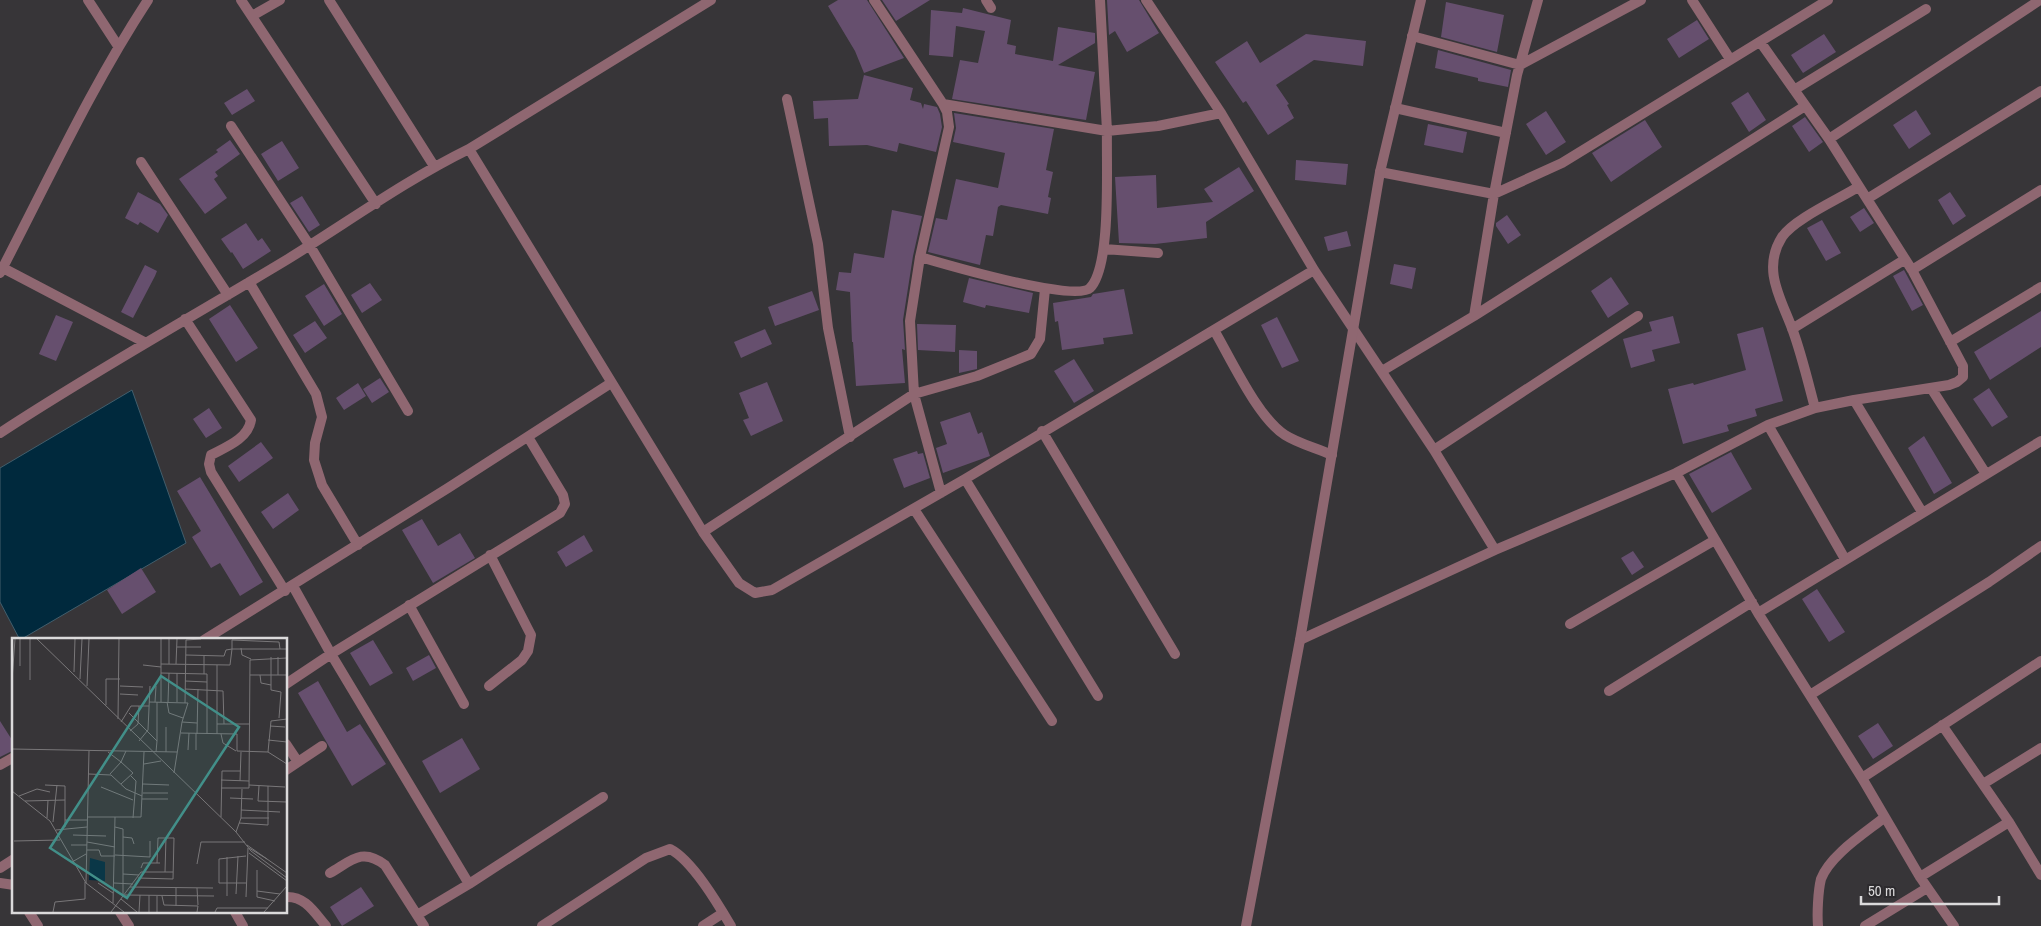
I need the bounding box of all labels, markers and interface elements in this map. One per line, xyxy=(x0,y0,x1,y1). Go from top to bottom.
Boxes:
inset map xyxy=(12,638,288,914)
scale bar xyxy=(1861,874,1998,906)
text: 50 m xyxy=(1868,880,1895,901)

